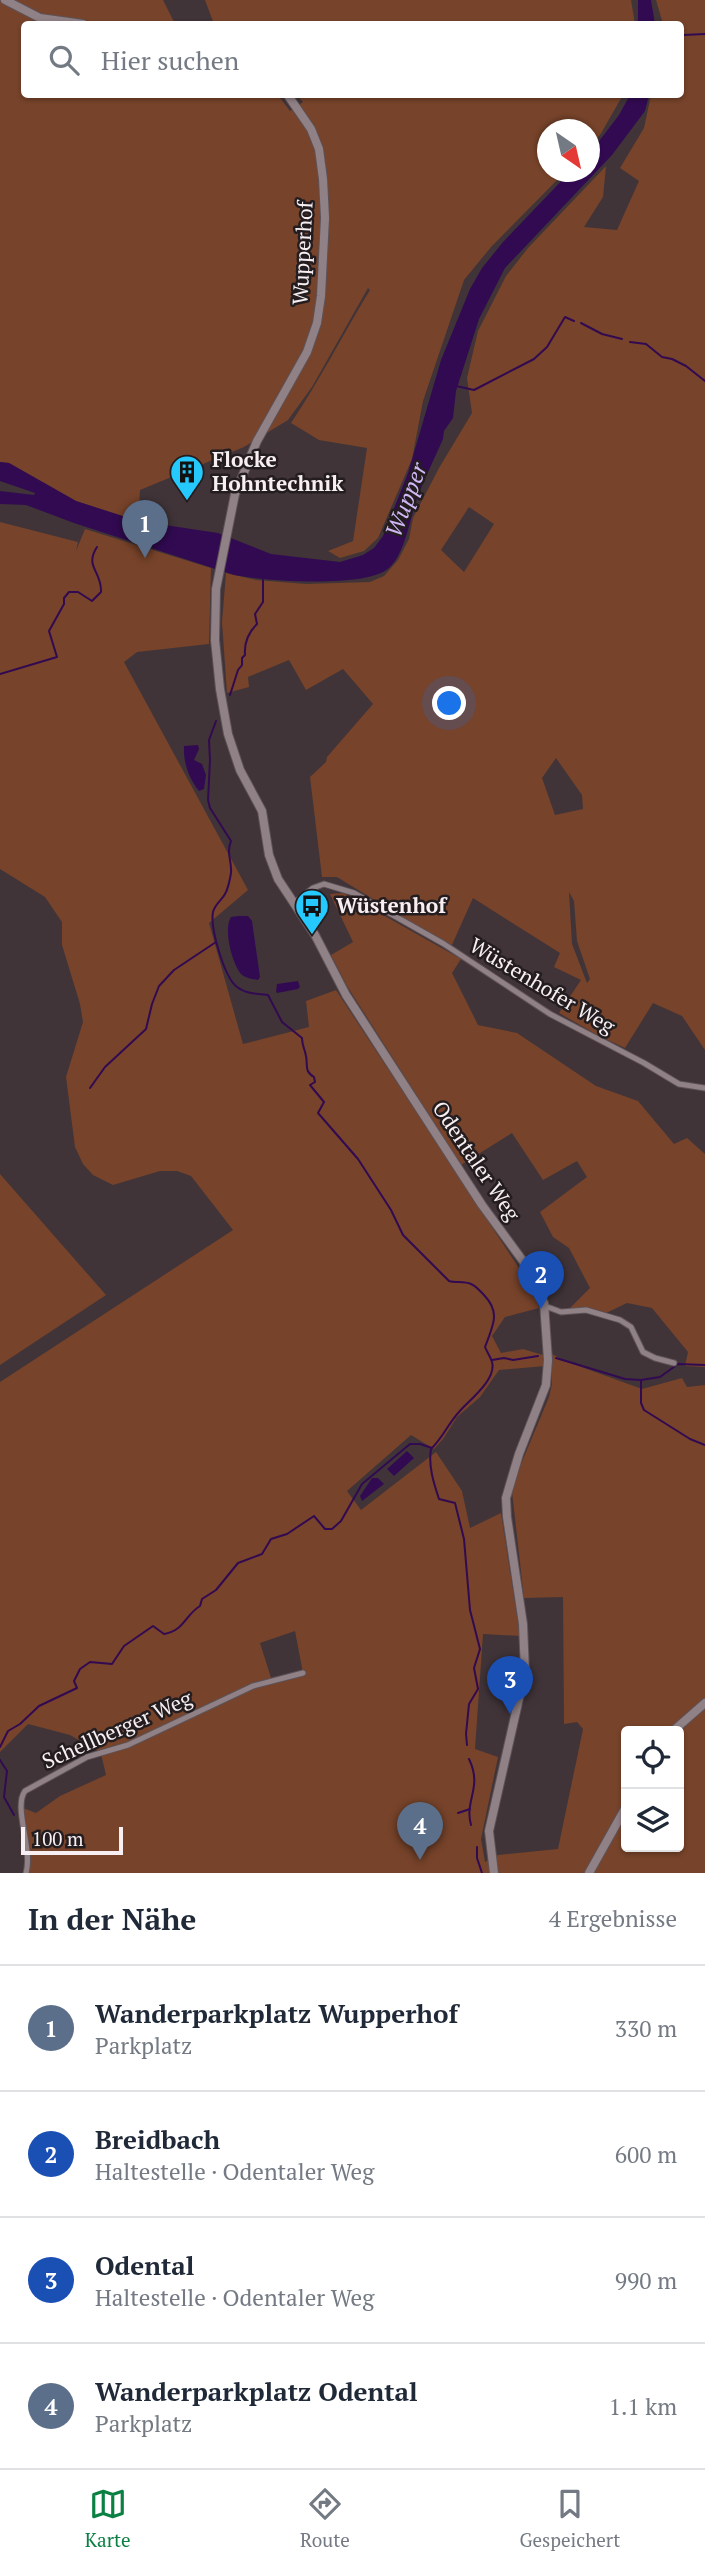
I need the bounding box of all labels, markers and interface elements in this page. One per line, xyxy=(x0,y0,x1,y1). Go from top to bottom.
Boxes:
search box xyxy=(21,21,684,98)
icon: search xyxy=(45,41,83,79)
text: Hier suchen xyxy=(101,43,239,77)
north arrow xyxy=(537,119,600,182)
street label: Wupperhof xyxy=(285,199,319,306)
place label: Flocke Hohntechnik xyxy=(212,445,344,497)
building icon: Flocke Hohntechnik xyxy=(168,453,206,502)
water label: Wupper xyxy=(377,457,434,541)
pin: 1 xyxy=(122,500,168,558)
your location xyxy=(432,686,466,720)
bus stop icon: Wüstenhof xyxy=(293,887,331,936)
place label: Wüstenhof xyxy=(336,891,448,919)
street label: Wüstenhofer Weg xyxy=(465,931,621,1040)
street label: Odentaler Weg xyxy=(426,1095,528,1226)
pin: 2 xyxy=(518,1251,564,1309)
pin: 3 xyxy=(487,1656,533,1714)
street label: Schellberger Weg xyxy=(37,1683,197,1775)
map controls xyxy=(621,1726,684,1852)
button: locate xyxy=(621,1726,684,1789)
button: layers xyxy=(621,1789,684,1852)
pin: 4 xyxy=(397,1802,443,1860)
scale bar xyxy=(21,1824,122,1856)
text: 100 m xyxy=(32,1826,83,1851)
text: In der Nähe xyxy=(28,1899,196,1939)
text: 4 Ergebnisse xyxy=(549,1903,677,1934)
text: Wanderparkplatz Wupperhof xyxy=(95,1996,458,2030)
text: 1 xyxy=(45,2013,58,2044)
text: 330 m xyxy=(615,2013,677,2044)
text: Parkplatz xyxy=(95,2030,192,2061)
text: Breidbach xyxy=(95,2122,220,2156)
text: 2 xyxy=(45,2139,58,2170)
text: 600 m xyxy=(615,2139,677,2170)
text: Haltestelle · Odentaler Weg xyxy=(95,2156,374,2187)
text: Odental xyxy=(95,2248,194,2282)
text: 3 xyxy=(45,2265,58,2296)
text: 990 m xyxy=(615,2265,677,2296)
text: Haltestelle · Odentaler Weg xyxy=(95,2282,374,2313)
text: Wanderparkplatz Odental xyxy=(95,2374,418,2408)
text: 4 xyxy=(45,2391,58,2422)
text: 1.1 km xyxy=(609,2391,677,2422)
text: Parkplatz xyxy=(95,2408,192,2439)
tab: Karte xyxy=(85,2485,131,2552)
tab: Route xyxy=(300,2485,350,2552)
tab: Gespeichert xyxy=(519,2485,620,2552)

